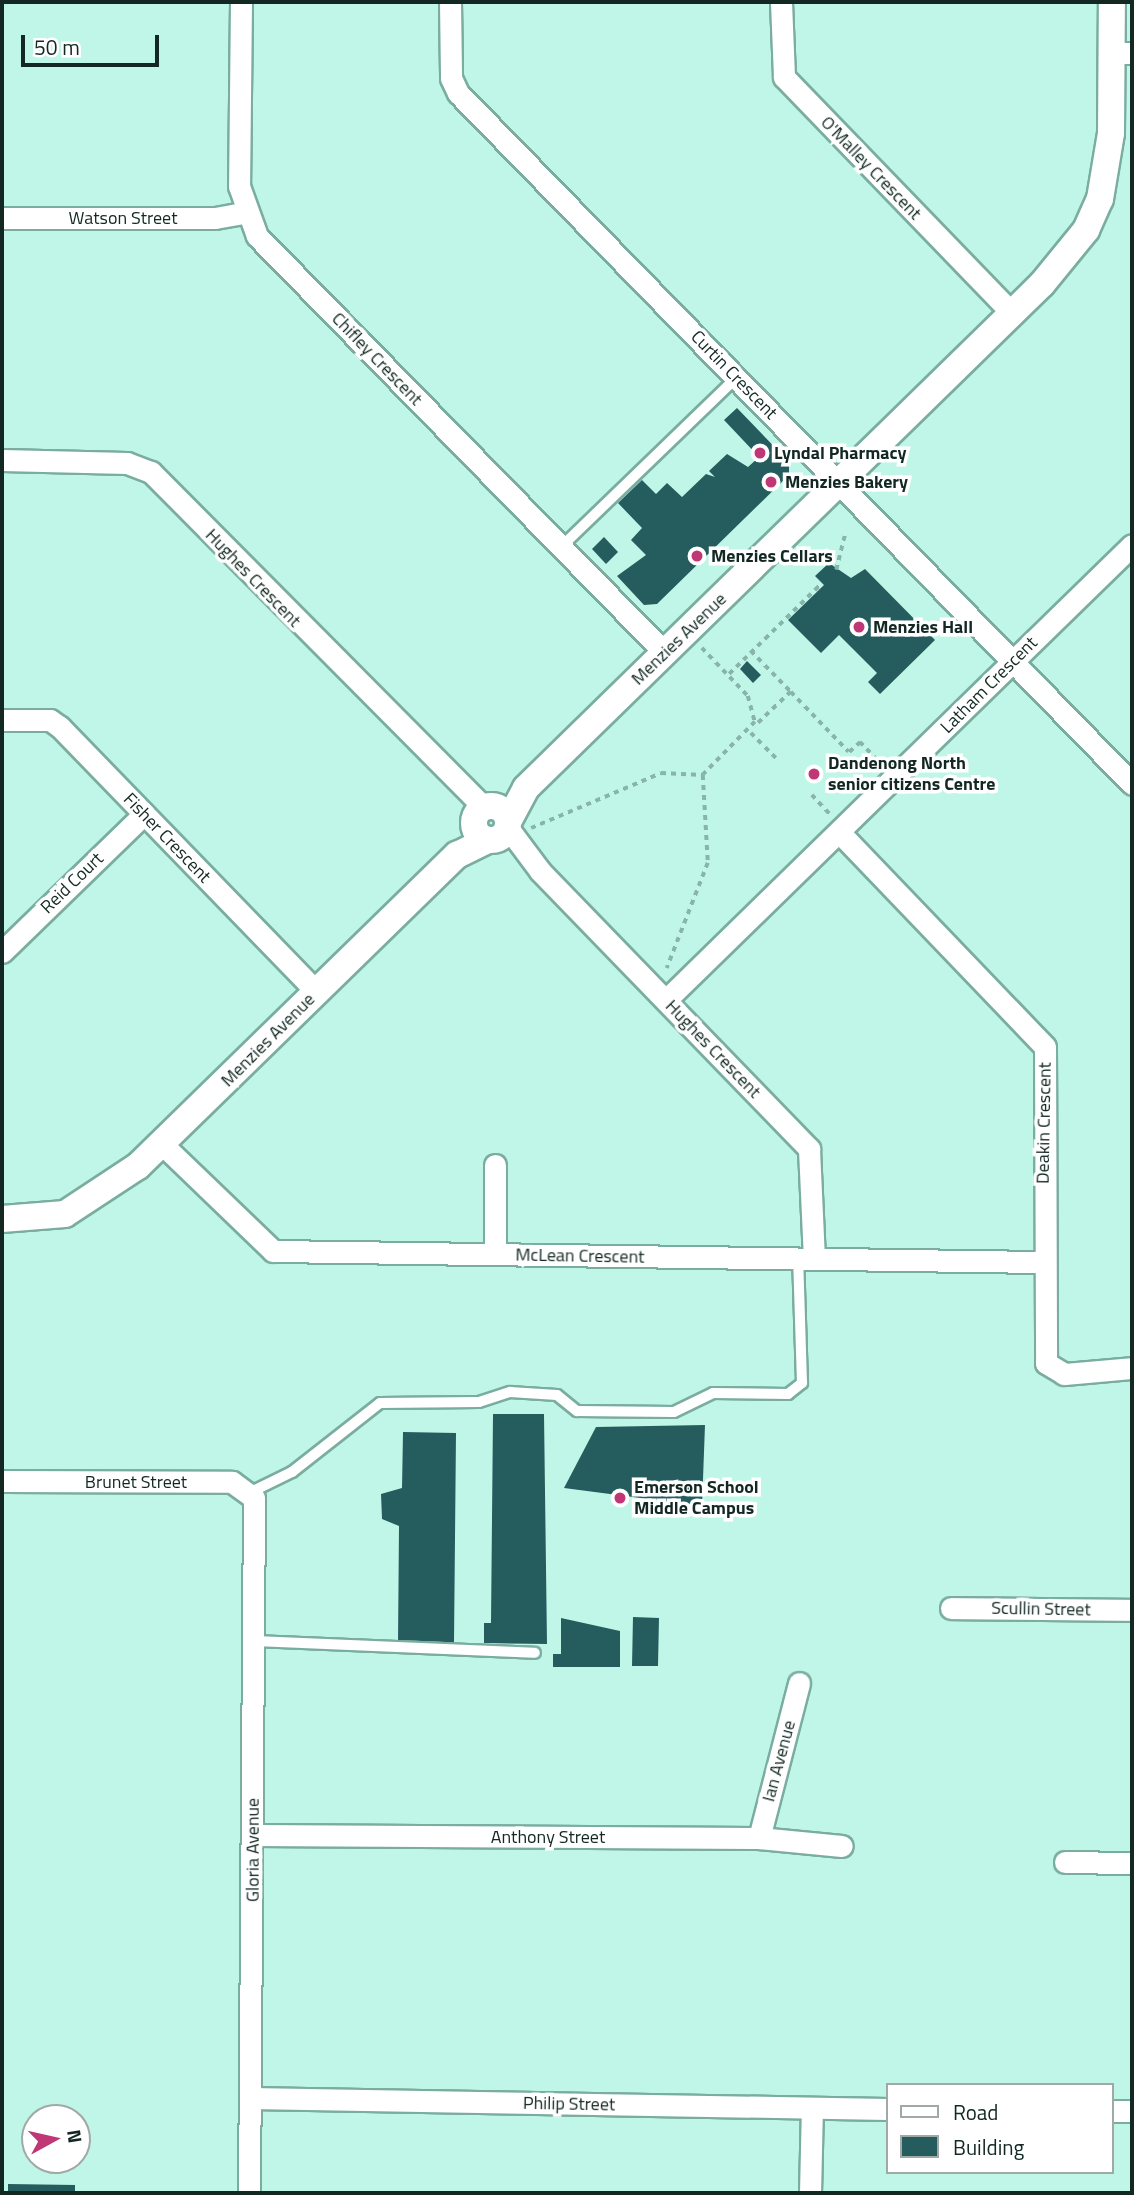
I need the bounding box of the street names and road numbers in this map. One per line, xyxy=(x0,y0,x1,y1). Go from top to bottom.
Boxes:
street label: O'Malley Crescent xyxy=(816,112,926,224)
street label: Watson Street xyxy=(69,207,177,229)
street label: Chifley Crescent xyxy=(327,308,427,410)
street label: Curtin Crescent xyxy=(686,326,782,424)
street label: Hughes Crescent xyxy=(201,524,305,632)
street label: Menzies Avenue xyxy=(627,588,731,690)
street label: Latham Crescent xyxy=(936,632,1042,738)
street label: Fisher Crescent xyxy=(119,789,215,887)
street label: Reid Court xyxy=(36,848,108,918)
street label: Menzies Avenue xyxy=(217,989,319,1091)
street label: Hughes Crescent xyxy=(661,995,765,1103)
street label: Deakin Crescent xyxy=(1032,1062,1056,1184)
street label: McLean Crescent xyxy=(515,1244,645,1268)
street label: Brunet Street xyxy=(85,1471,187,1493)
street label: Scullin Street xyxy=(991,1597,1091,1621)
street label: Ian Avenue xyxy=(758,1718,800,1804)
street label: Gloria Avenue xyxy=(242,1798,264,1902)
street label: Anthony Street xyxy=(491,1826,605,1848)
street label: Philip Street xyxy=(523,2092,615,2116)

